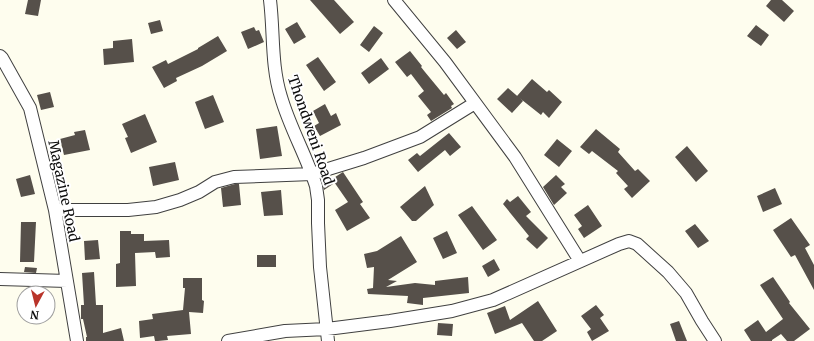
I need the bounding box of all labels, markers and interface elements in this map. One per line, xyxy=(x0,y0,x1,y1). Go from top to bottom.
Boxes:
street label: Thondweni Road xyxy=(284,73,338,188)
street label: Magazine Road xyxy=(44,139,84,244)
north arrow xyxy=(16,285,56,325)
text: N xyxy=(29,307,40,322)

